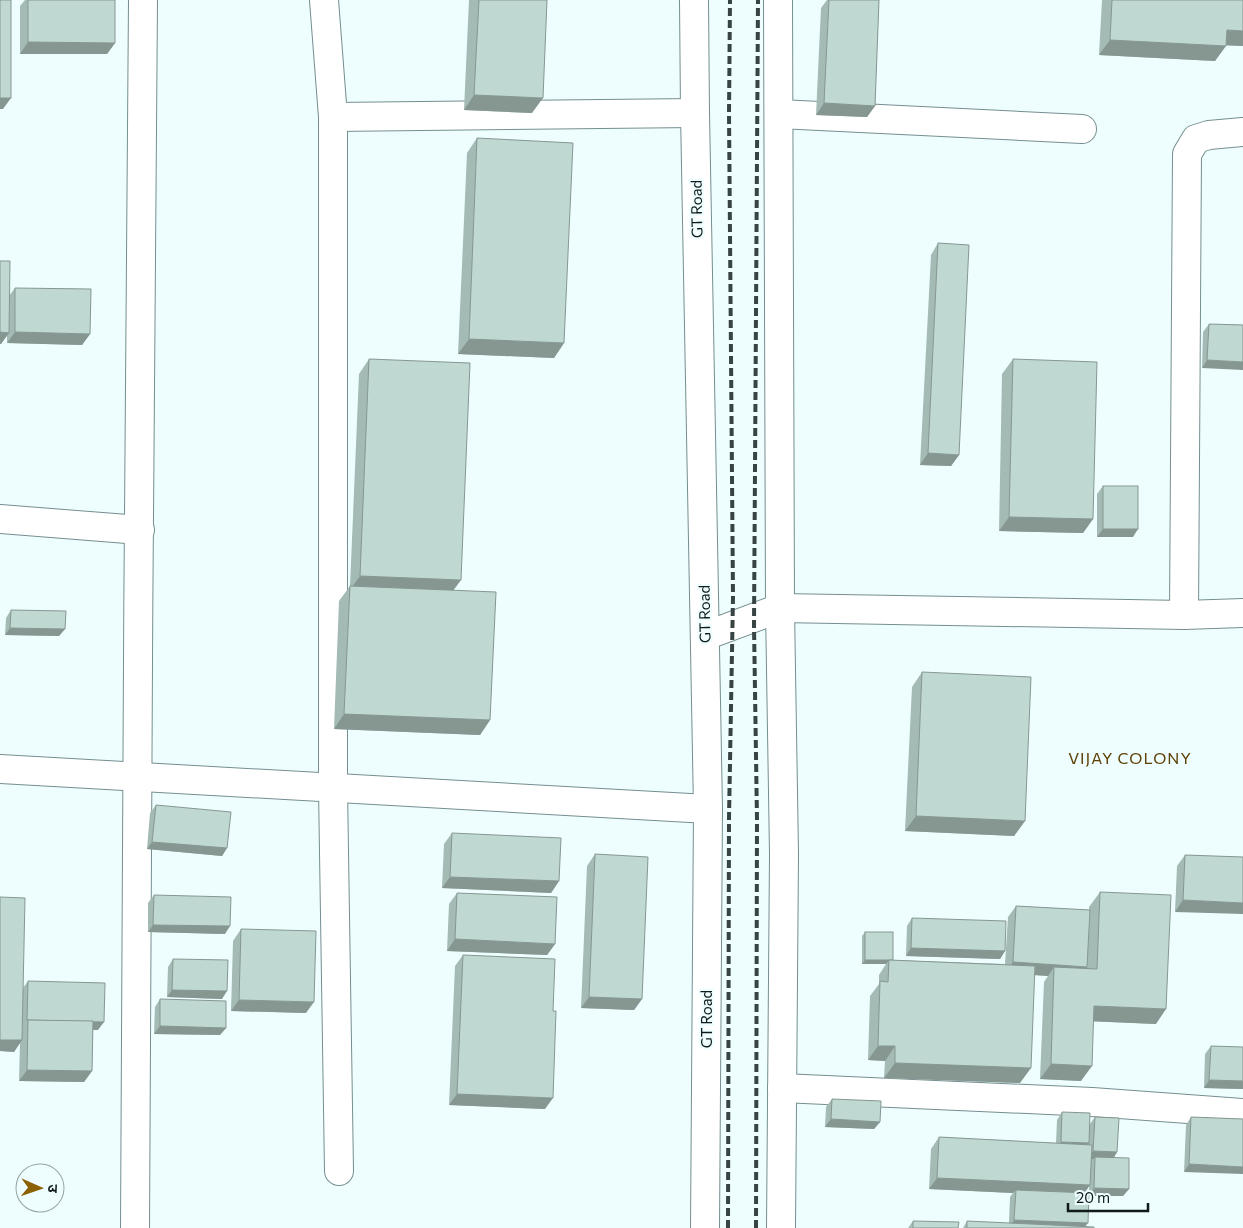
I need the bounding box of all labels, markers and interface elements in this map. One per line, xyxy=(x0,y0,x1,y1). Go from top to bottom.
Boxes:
street label: GT Road xyxy=(686,180,706,238)
street label: GT Road xyxy=(694,585,714,643)
district label: VIJAY COLONY xyxy=(1068,748,1192,767)
street label: GT Road xyxy=(697,990,715,1048)
north arrow xyxy=(15,1163,65,1213)
scale bar xyxy=(1068,1180,1148,1212)
text: उ xyxy=(45,1184,62,1194)
text: 20 m xyxy=(1076,1188,1110,1206)

